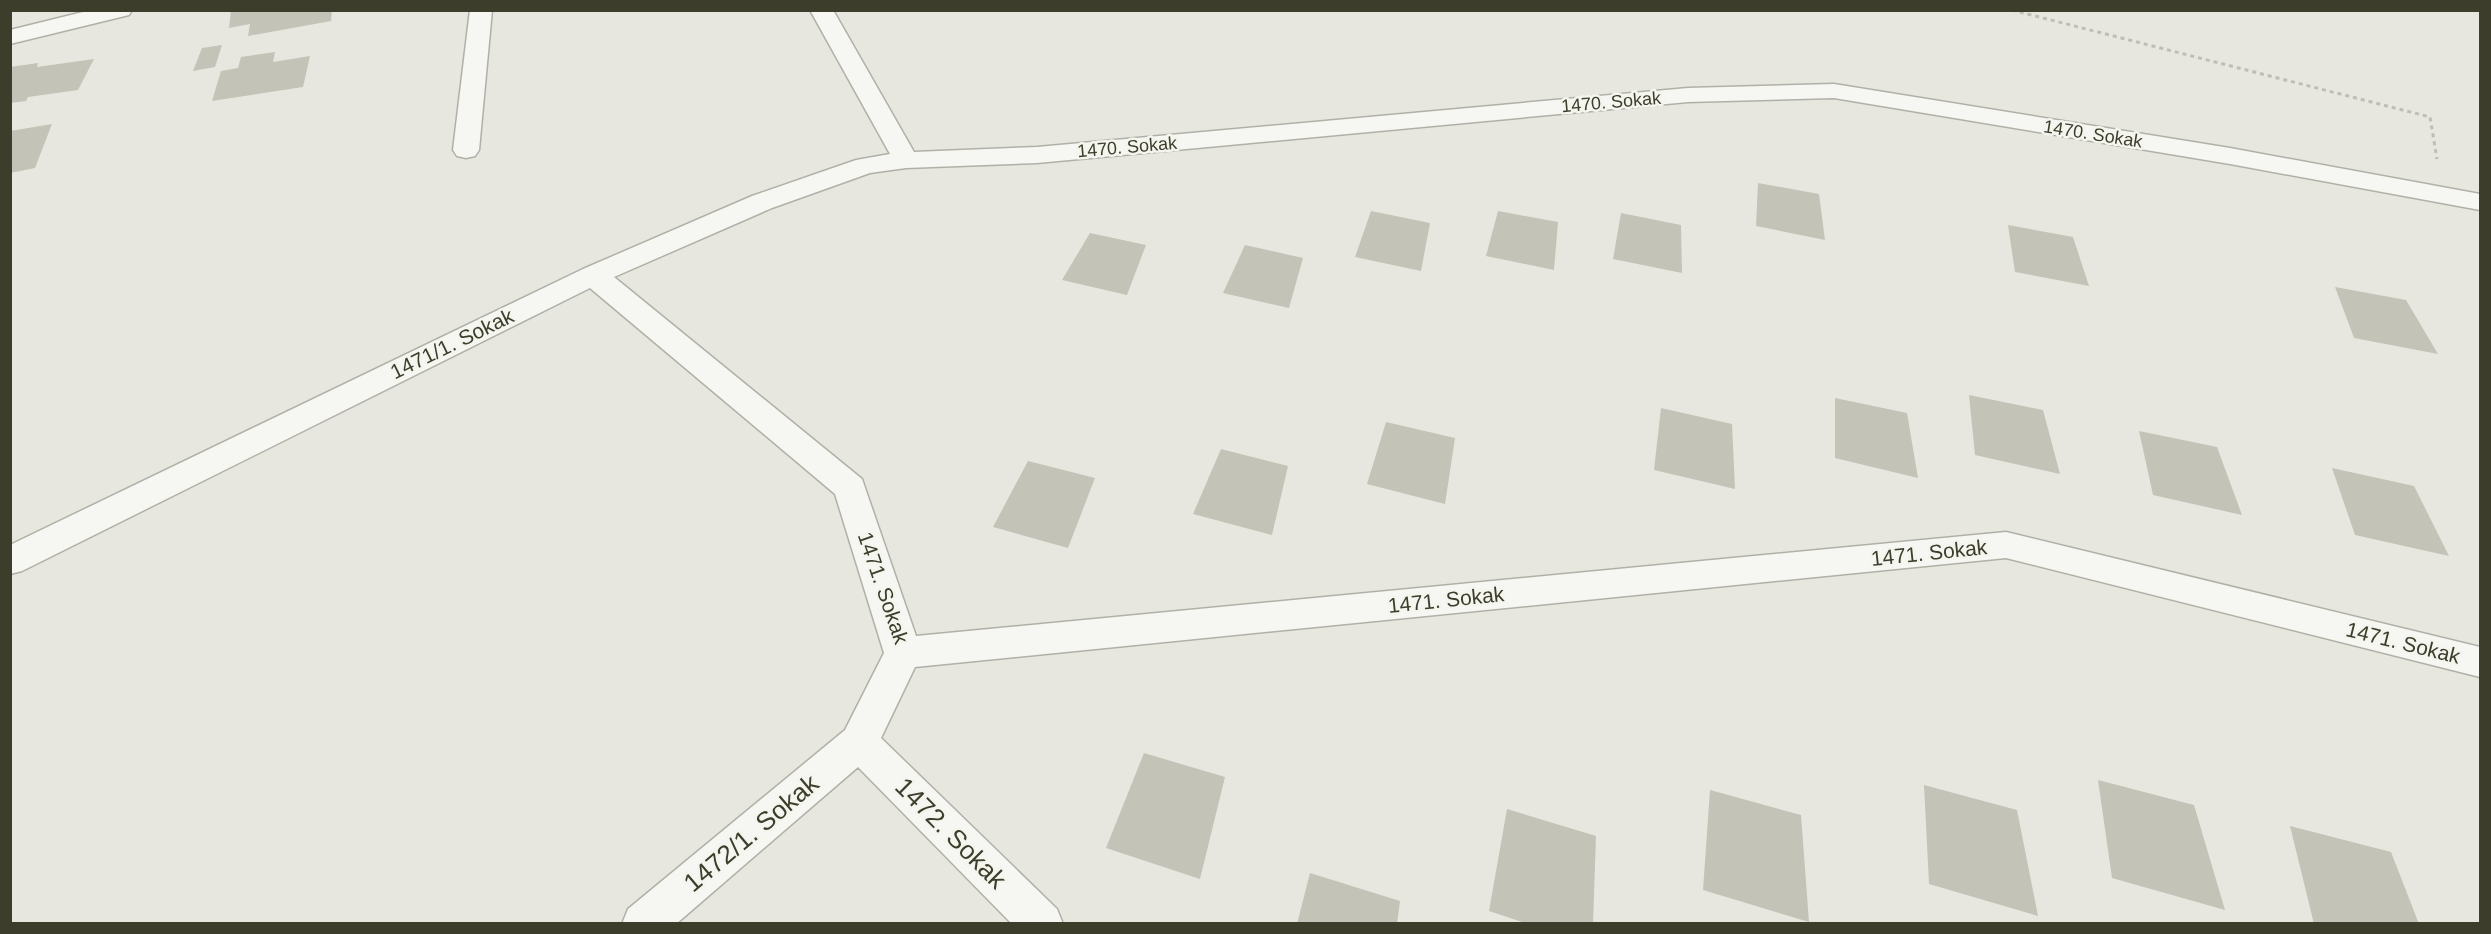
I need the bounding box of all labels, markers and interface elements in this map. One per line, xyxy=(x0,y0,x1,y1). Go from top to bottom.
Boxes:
street label: 1470. Sokak xyxy=(1560,88,1663,116)
street label: 1470. Sokak xyxy=(2042,116,2145,152)
street label: 1470. Sokak xyxy=(1076,133,1179,161)
street label: 1471/1. Sokak xyxy=(386,304,518,383)
street label: 1471. Sokak xyxy=(854,529,914,647)
street label: 1471. Sokak xyxy=(1870,535,1989,570)
street label: 1471. Sokak xyxy=(1387,582,1506,617)
street label: 1471. Sokak xyxy=(2344,617,2463,668)
street label: 1472/1. Sokak xyxy=(678,767,825,898)
street label: 1472. Sokak xyxy=(889,771,1013,895)

